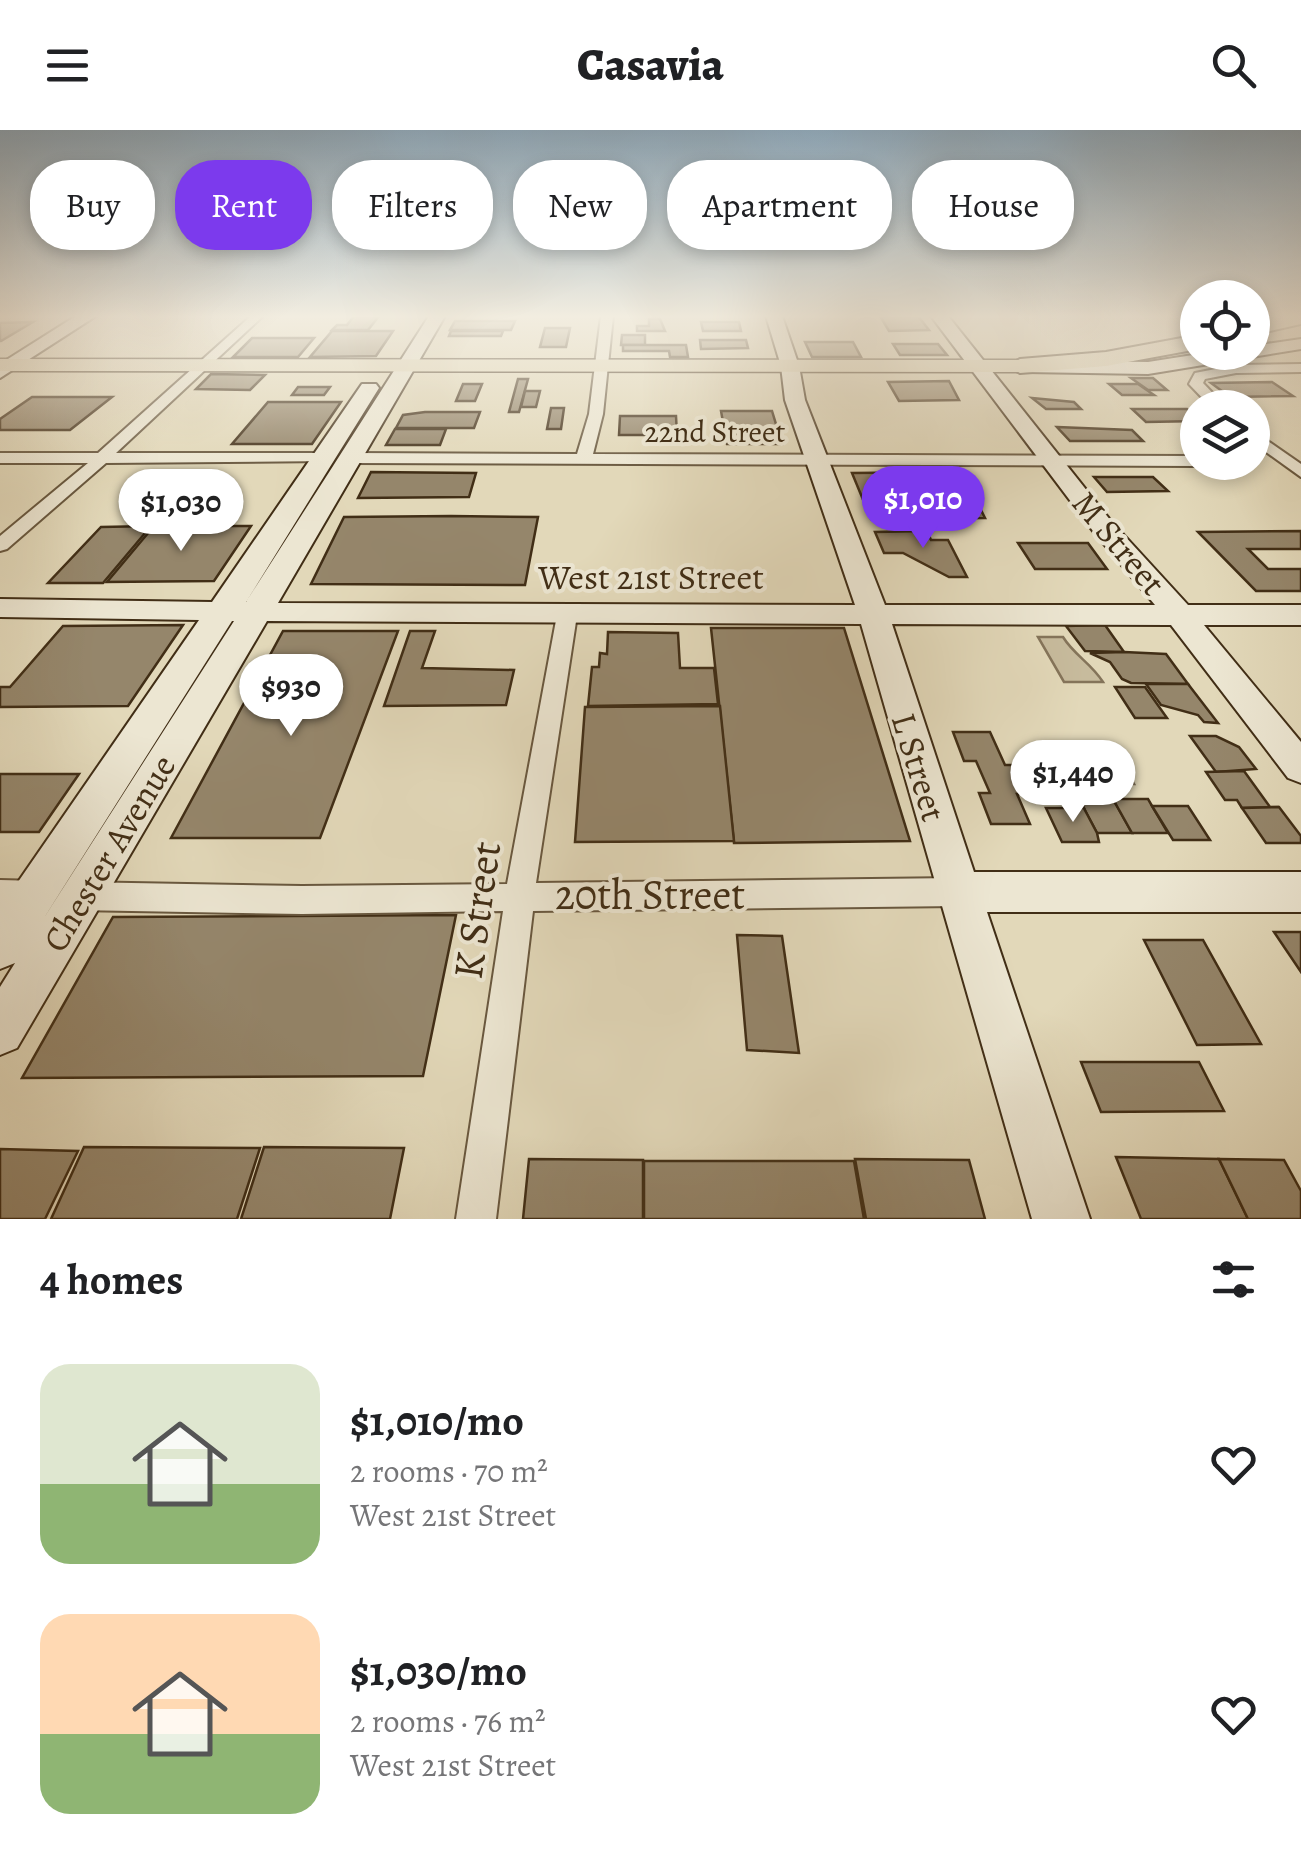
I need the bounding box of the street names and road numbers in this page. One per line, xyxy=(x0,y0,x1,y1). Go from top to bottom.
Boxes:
street label: 22nd Street xyxy=(645,412,785,452)
street label: M Street xyxy=(1061,481,1177,605)
street label: West 21st Street xyxy=(537,553,764,601)
street label: L Street xyxy=(880,707,958,827)
street label: Chester Avenue xyxy=(31,745,187,961)
street label: K Street xyxy=(439,838,514,982)
street label: 20th Street xyxy=(555,866,745,923)

